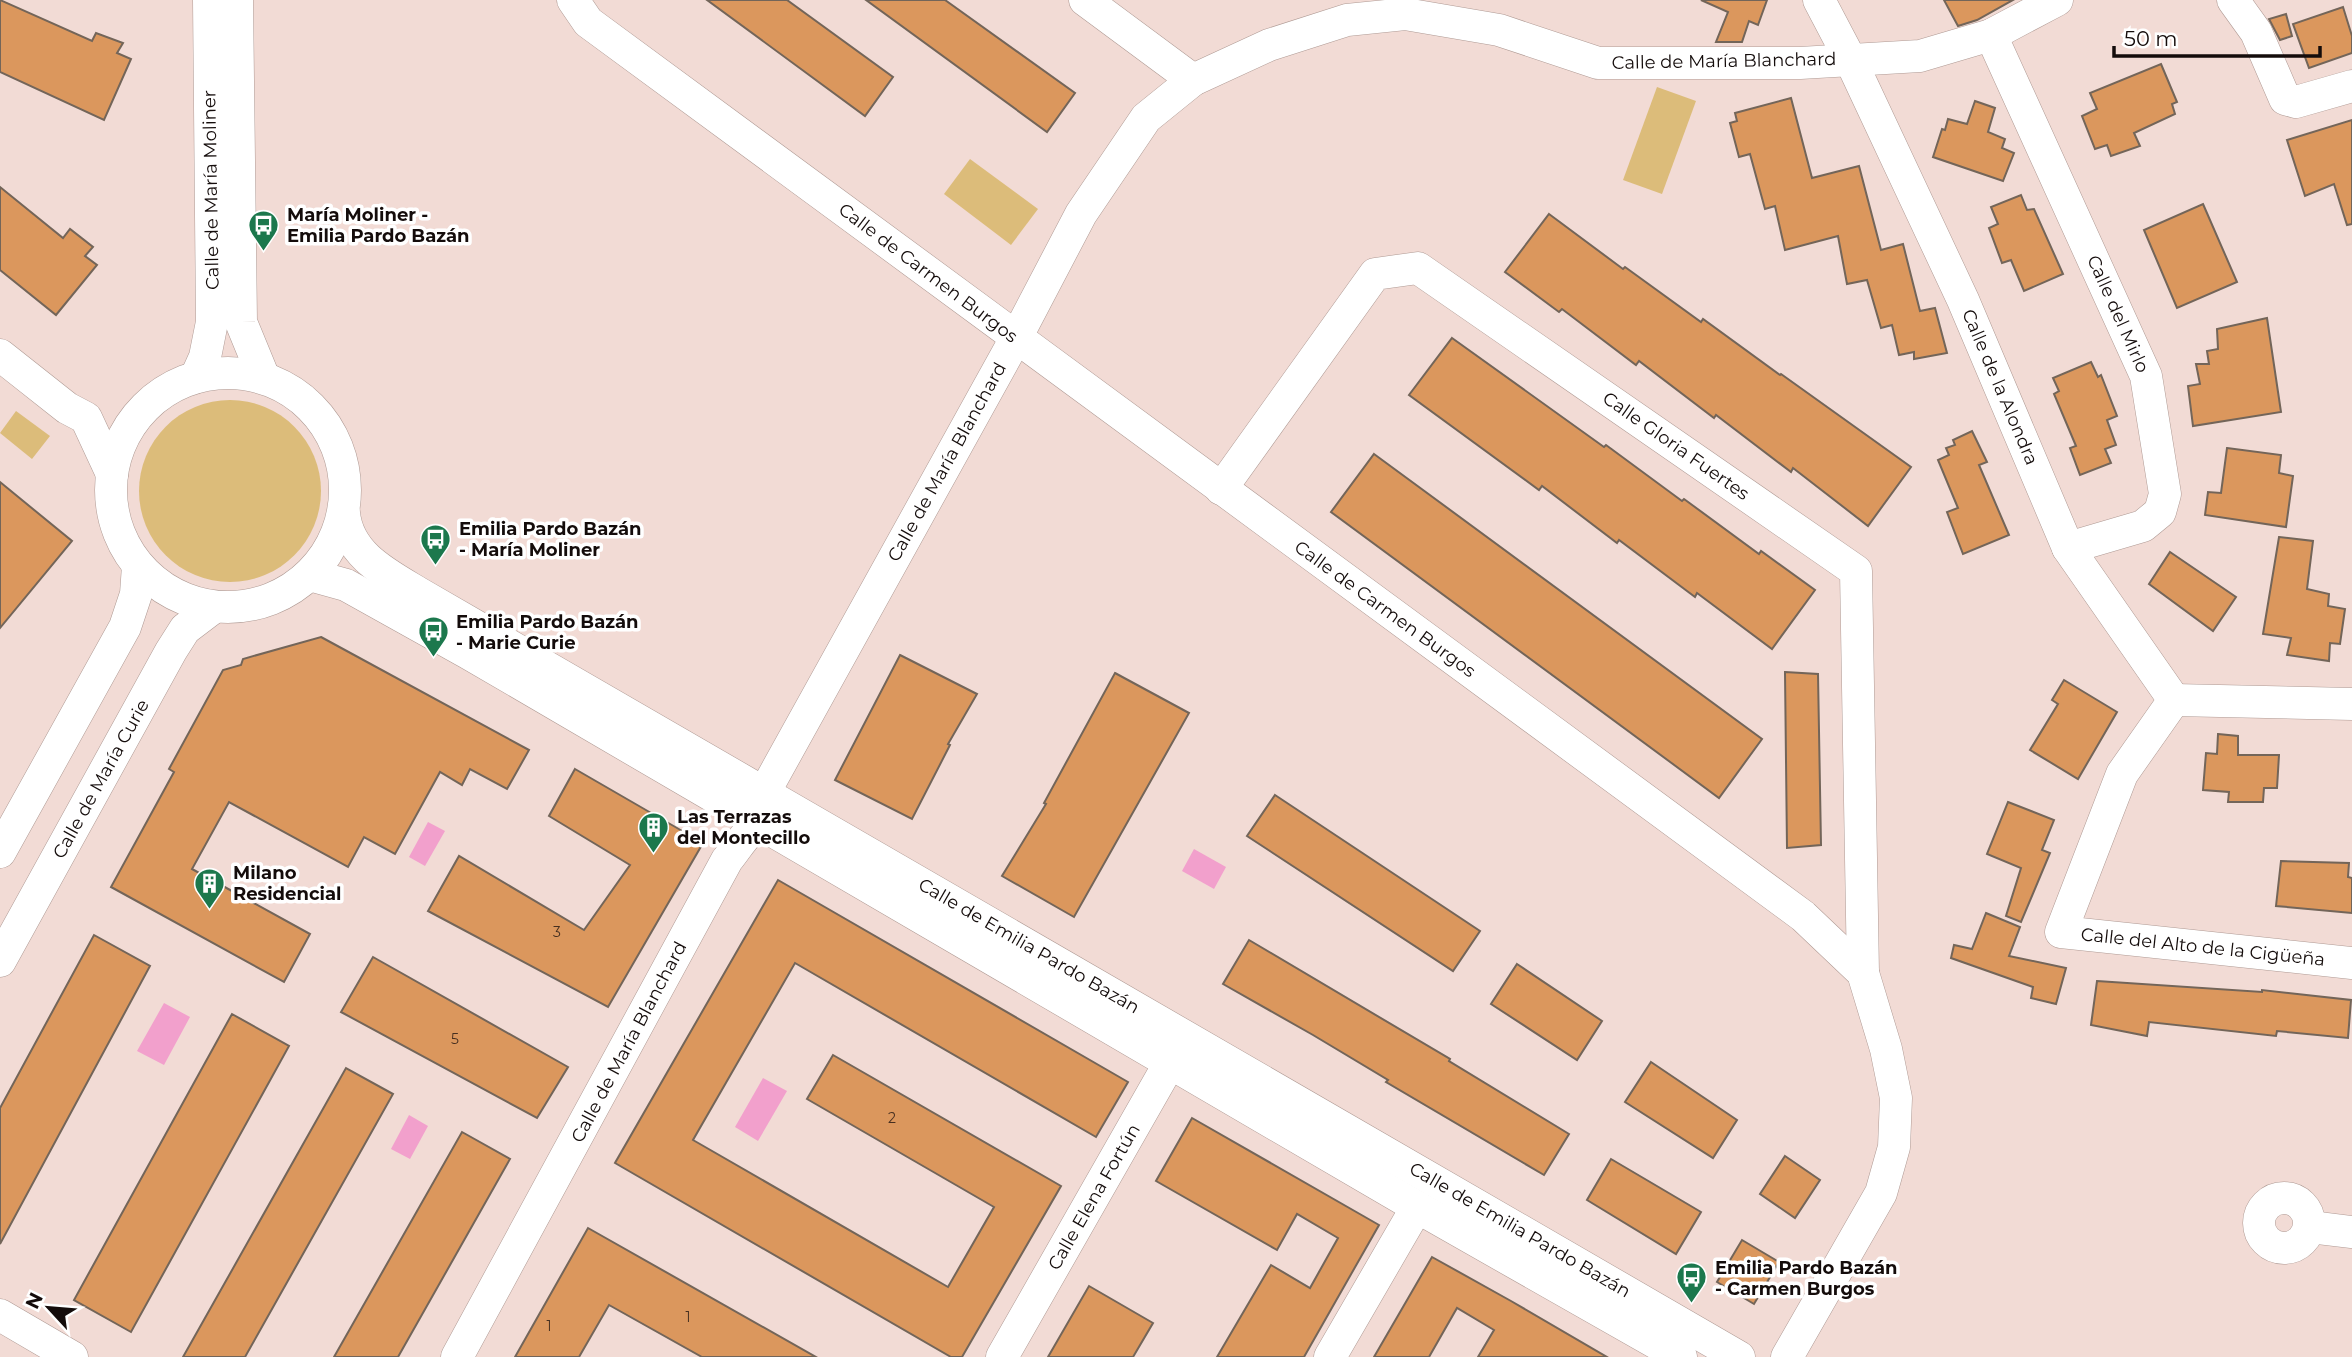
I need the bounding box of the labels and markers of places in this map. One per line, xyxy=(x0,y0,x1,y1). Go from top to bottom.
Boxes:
place label: María Moliner - Emilia Pardo Bazán xyxy=(287,204,470,247)
bus stop icon: María Moliner - Emilia Pardo Bazán xyxy=(247,208,281,252)
place label: Emilia Pardo Bazán - María Moliner xyxy=(459,518,642,561)
bus stop icon: Emilia Pardo Bazán - María Moliner xyxy=(419,522,453,566)
place label: Emilia Pardo Bazán - Marie Curie xyxy=(456,611,639,654)
bus stop icon: Emilia Pardo Bazán - Marie Curie xyxy=(416,615,450,659)
place label: Las Terrazas del Montecillo xyxy=(677,806,810,849)
building icon: Las Terrazas del Montecillo xyxy=(637,810,671,854)
place label: Milano Residencial xyxy=(233,862,341,905)
building icon: Milano Residencial xyxy=(193,866,227,910)
place label: Emilia Pardo Bazán - Carmen Burgos xyxy=(1715,1257,1898,1300)
bus stop icon: Emilia Pardo Bazán - Carmen Burgos xyxy=(1675,1261,1709,1305)

